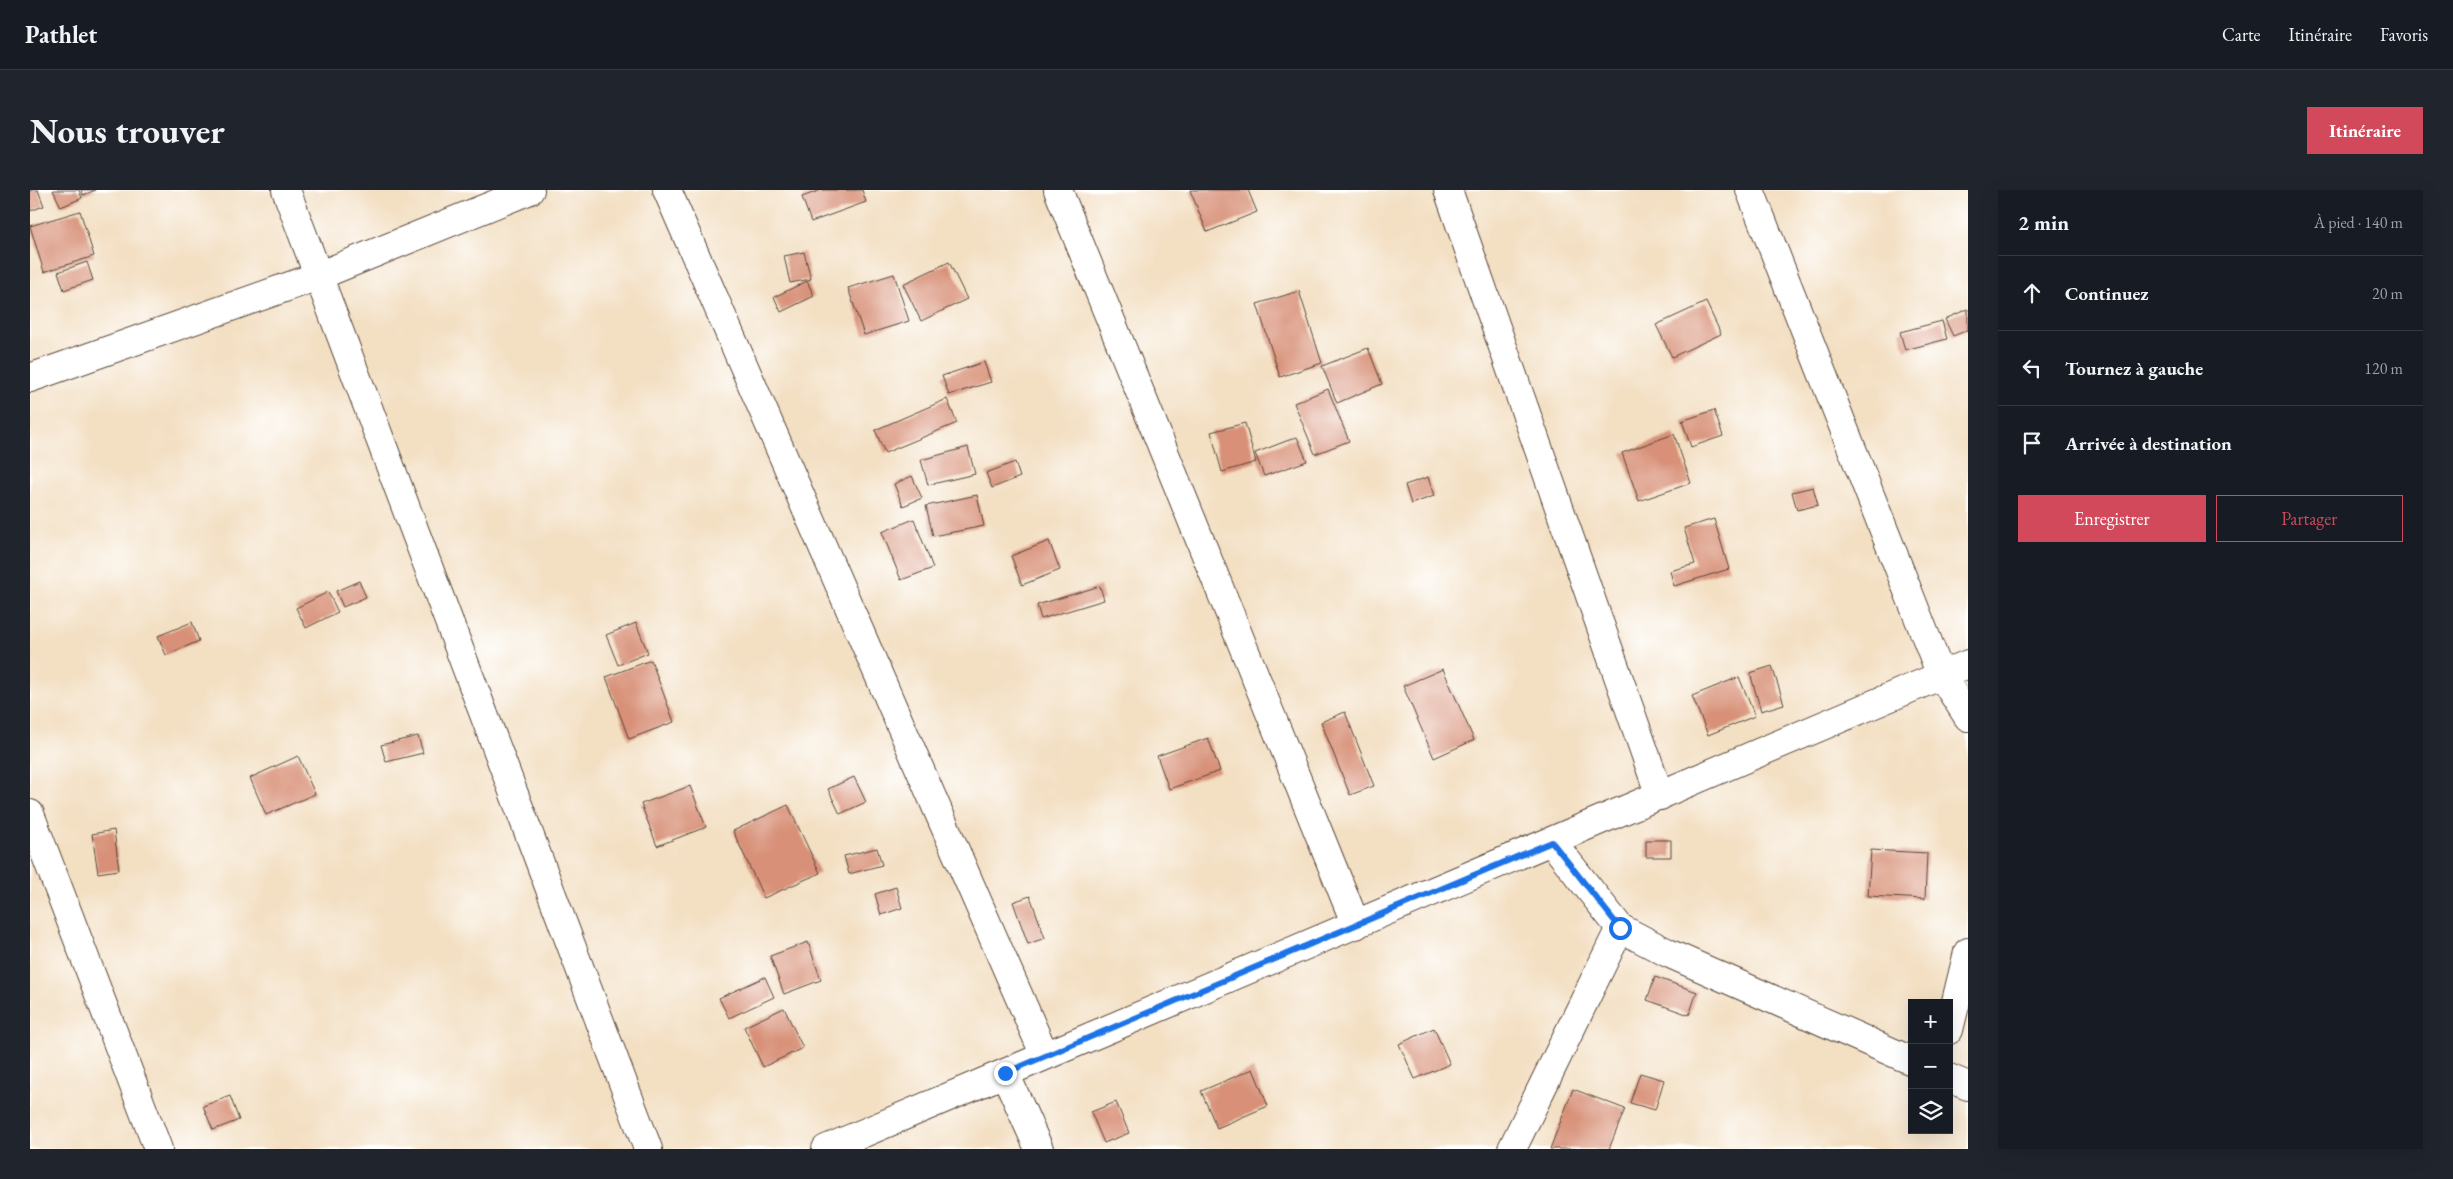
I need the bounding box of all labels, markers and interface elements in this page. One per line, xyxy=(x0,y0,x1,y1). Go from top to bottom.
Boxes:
text: Pathlet xyxy=(25,19,97,50)
text: Carte xyxy=(2222,23,2261,46)
text: Itinéraire xyxy=(2289,23,2352,46)
text: Favoris xyxy=(2380,23,2428,46)
button: Itinéraire xyxy=(2307,107,2423,154)
text: Nous trouver xyxy=(30,108,225,153)
text: 2 min xyxy=(2018,209,2069,236)
text: À pied · 140 m xyxy=(2314,212,2403,233)
icon: ahead xyxy=(2018,279,2046,307)
text: Continuez xyxy=(2065,281,2149,306)
text: 20 m xyxy=(2372,283,2403,304)
icon: left xyxy=(2018,354,2046,382)
text: Tournez à gauche xyxy=(2065,356,2203,381)
text: 120 m xyxy=(2364,358,2403,379)
icon: arrive xyxy=(2018,429,2046,457)
text: Arrivée à destination xyxy=(2065,431,2232,456)
button: Enregistrer xyxy=(2018,495,2206,542)
button: Partager xyxy=(2216,495,2403,542)
route start xyxy=(1609,917,1632,940)
map controls xyxy=(1908,999,1953,1134)
button: + xyxy=(1908,999,1953,1044)
button: − xyxy=(1908,1044,1953,1089)
route end xyxy=(994,1062,1017,1085)
button: layers xyxy=(1908,1089,1953,1134)

